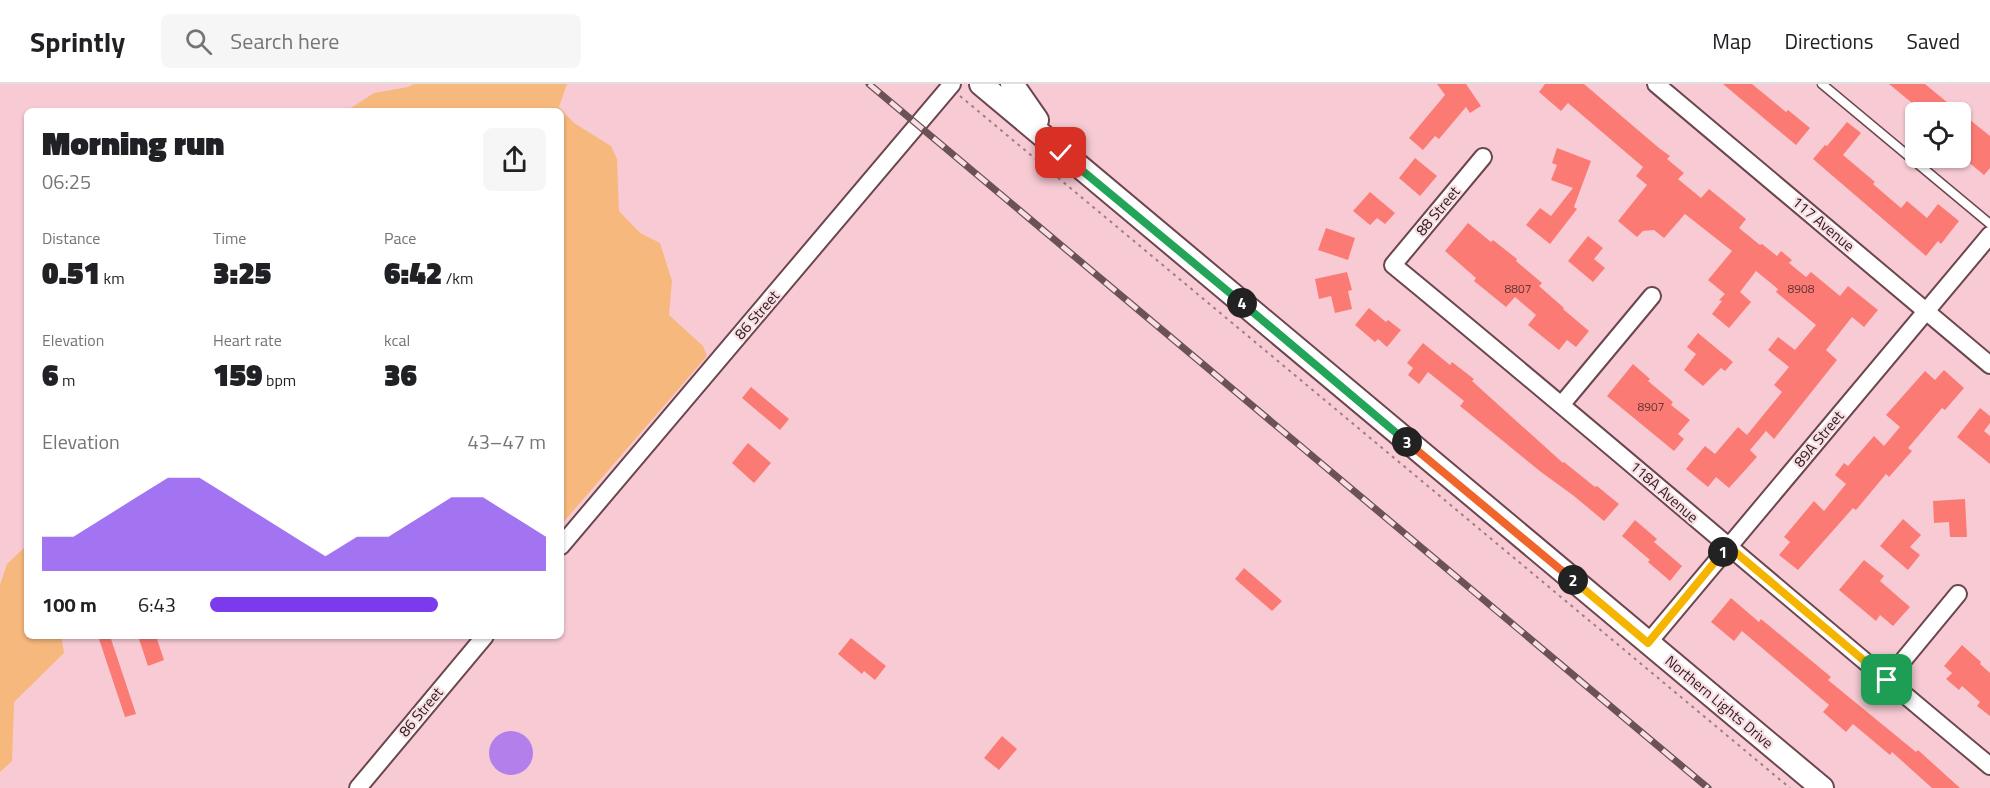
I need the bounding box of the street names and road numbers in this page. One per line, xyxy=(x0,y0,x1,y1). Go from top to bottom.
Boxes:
street label: 88 Street xyxy=(1410,180,1466,241)
street label: 117 Avenue xyxy=(1787,191,1860,257)
street label: 86 Street xyxy=(729,284,785,344)
street label: 89A Street xyxy=(1788,405,1850,472)
street label: 118A Avenue xyxy=(1625,455,1704,528)
street label: Northern Lights Drive xyxy=(1660,649,1778,754)
street label: 86 Street xyxy=(393,681,449,742)

